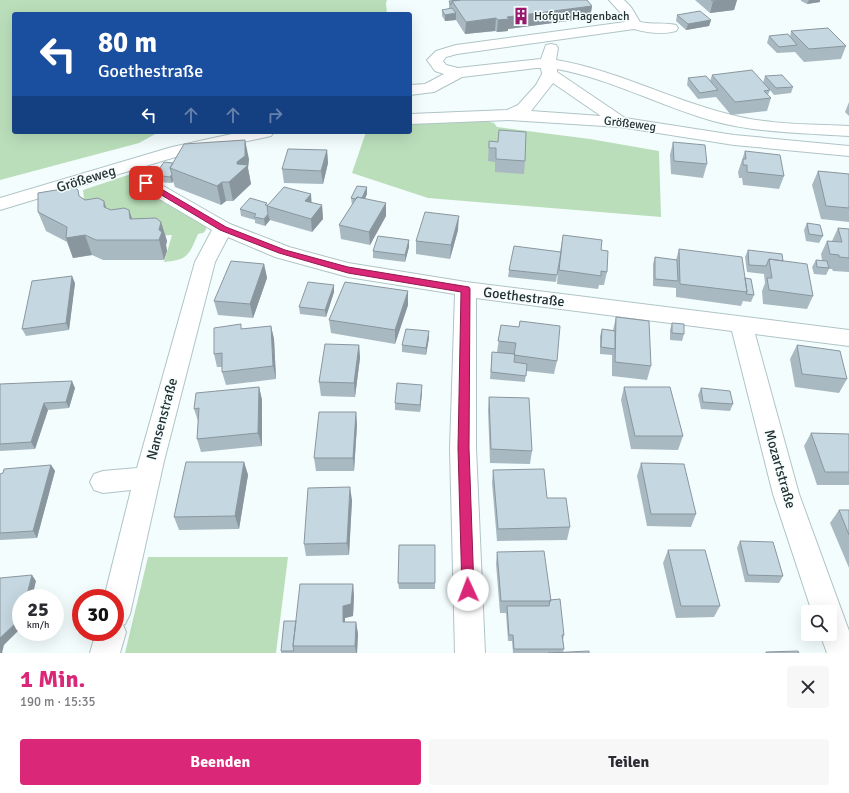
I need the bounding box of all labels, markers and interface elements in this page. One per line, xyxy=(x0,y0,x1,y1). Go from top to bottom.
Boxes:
building icon: Hofgut Hagenbach xyxy=(511,6,531,26)
place label: Hofgut Hagenbach xyxy=(534,9,630,24)
text: 80 m xyxy=(98,26,157,60)
icon: left xyxy=(32,28,84,80)
text: Goethestraße xyxy=(98,60,203,82)
icon: left xyxy=(138,104,160,126)
icon: ahead xyxy=(180,104,202,126)
icon: ahead xyxy=(222,104,244,126)
icon: right xyxy=(264,104,286,126)
street label: Größeweg xyxy=(603,113,657,135)
street label: Größeweg xyxy=(54,162,118,196)
pin xyxy=(129,166,163,200)
icon: arrive xyxy=(135,172,157,194)
street label: Goethestraße xyxy=(482,284,566,310)
street label: Nansenstraße xyxy=(143,376,181,462)
street label: Mozartstraße xyxy=(761,428,799,510)
position arrow xyxy=(447,569,489,611)
speed limit sign: 30 xyxy=(72,589,124,641)
text: 25 xyxy=(27,597,49,622)
map controls xyxy=(801,605,837,641)
button: search xyxy=(801,605,837,641)
text: km/h xyxy=(27,619,49,631)
text: 1 Min. xyxy=(20,664,85,694)
button: close xyxy=(787,666,829,708)
text: 190 m · 15:35 xyxy=(20,694,96,710)
button: Beenden xyxy=(20,739,421,785)
button: Teilen xyxy=(429,739,829,785)

